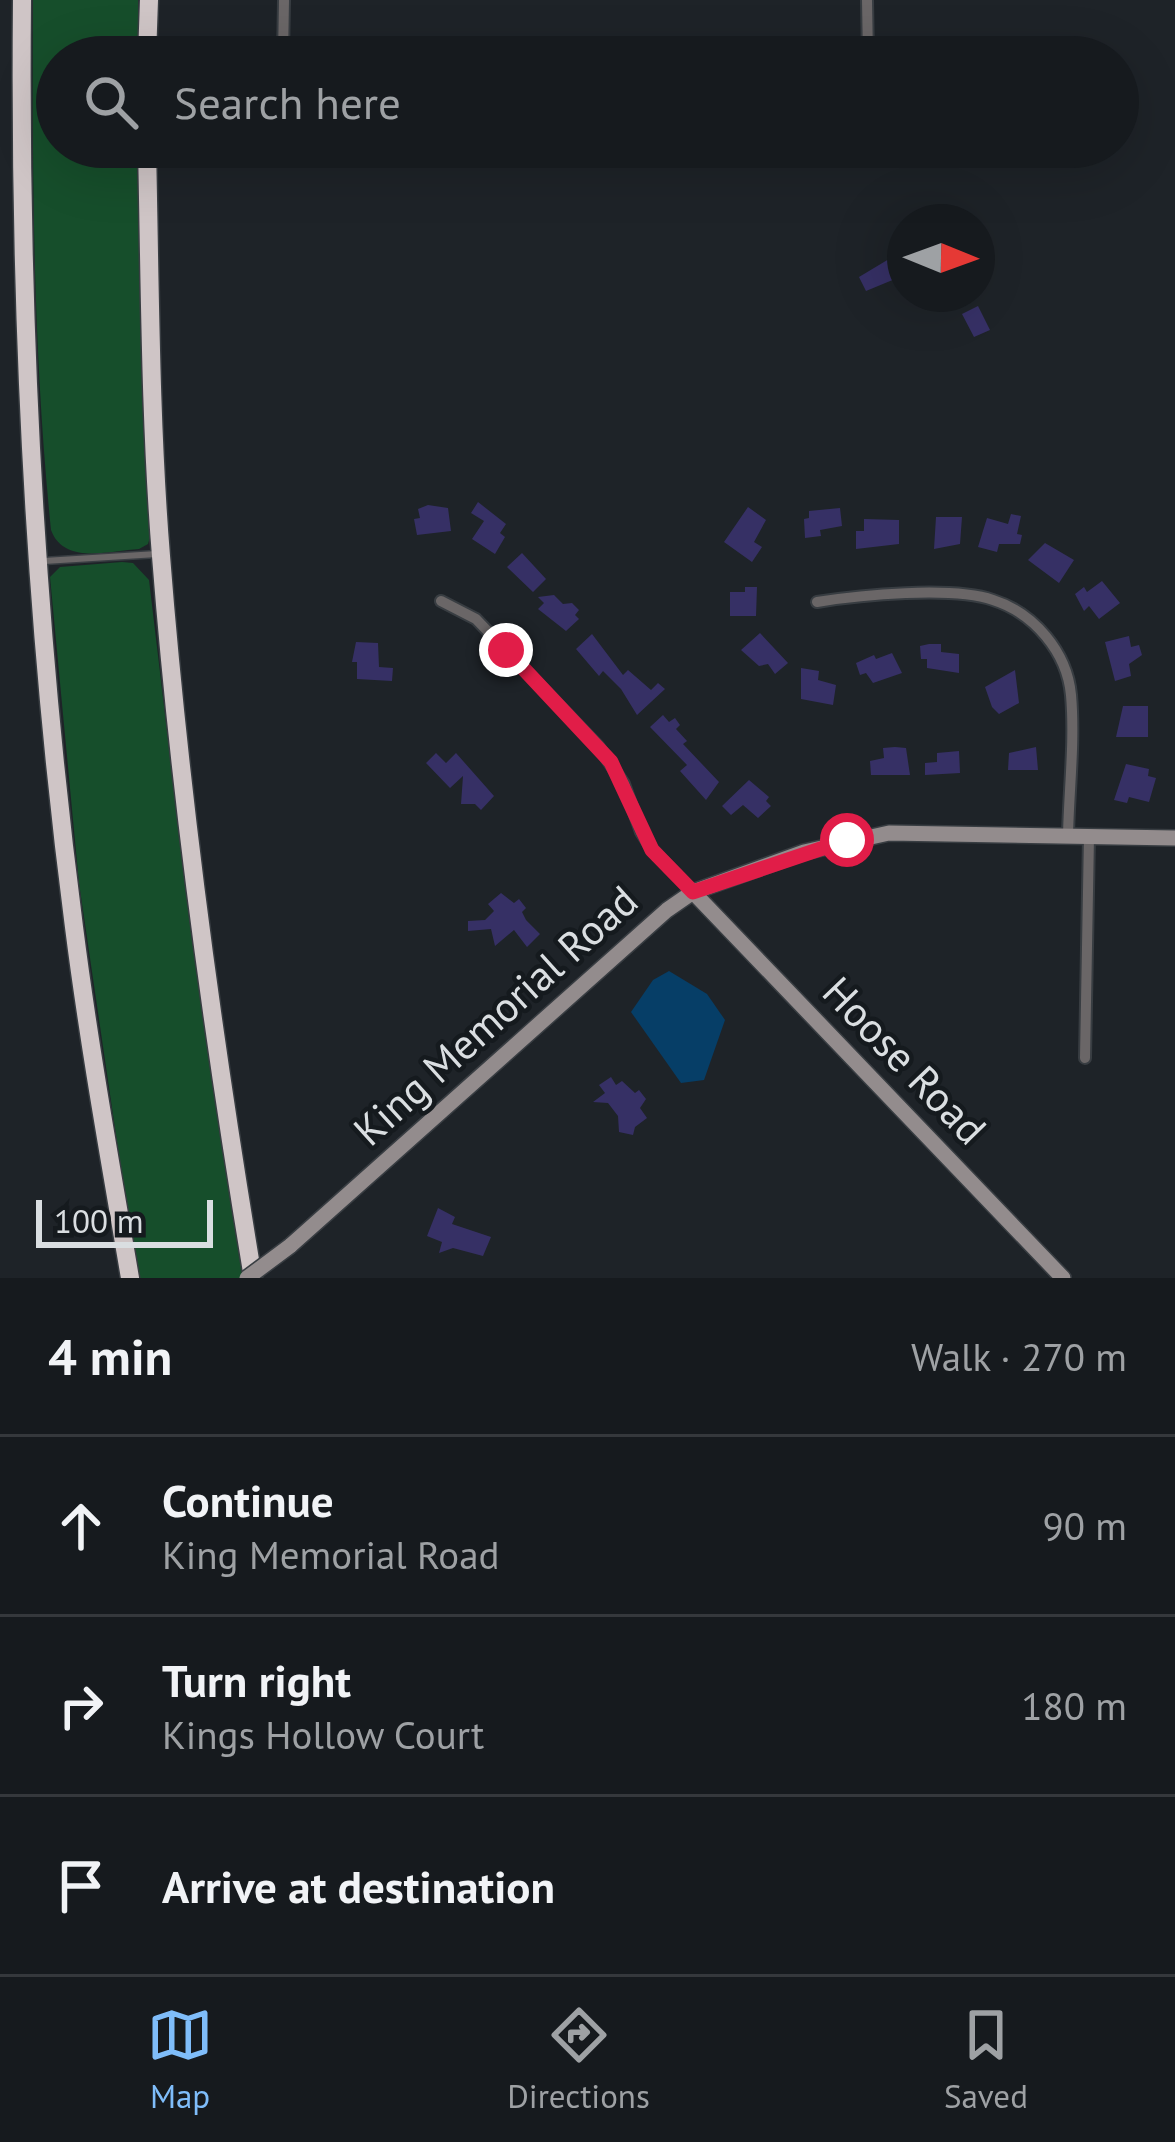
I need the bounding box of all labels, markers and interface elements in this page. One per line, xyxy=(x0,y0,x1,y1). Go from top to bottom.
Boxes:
search box xyxy=(36,36,1139,168)
icon: search xyxy=(78,69,144,135)
text: Search here xyxy=(174,73,401,131)
north arrow xyxy=(887,204,995,312)
route end xyxy=(479,623,533,677)
route start xyxy=(820,813,874,867)
street label: King Memorial Road xyxy=(342,873,648,1157)
street label: Hoose Road xyxy=(811,965,999,1155)
scale bar xyxy=(36,1194,213,1247)
text: 100 m xyxy=(54,1199,144,1242)
text: 4 min xyxy=(48,1323,172,1389)
text: Walk · 270 m xyxy=(911,1331,1127,1382)
text: Continue xyxy=(162,1471,334,1529)
icon: ahead xyxy=(48,1493,114,1559)
text: 90 m xyxy=(1042,1500,1127,1551)
text: King Memorial Road xyxy=(162,1529,500,1580)
text: Turn right xyxy=(162,1651,351,1709)
icon: right xyxy=(48,1673,114,1739)
text: 180 m xyxy=(1021,1680,1127,1731)
text: Kings Hollow Court xyxy=(162,1709,484,1760)
icon: arrive xyxy=(48,1853,114,1919)
text: Arrive at destination xyxy=(162,1857,555,1915)
tab: Map xyxy=(147,2002,213,2117)
tab: Directions xyxy=(507,2002,650,2117)
tab: Saved xyxy=(944,2002,1028,2117)

